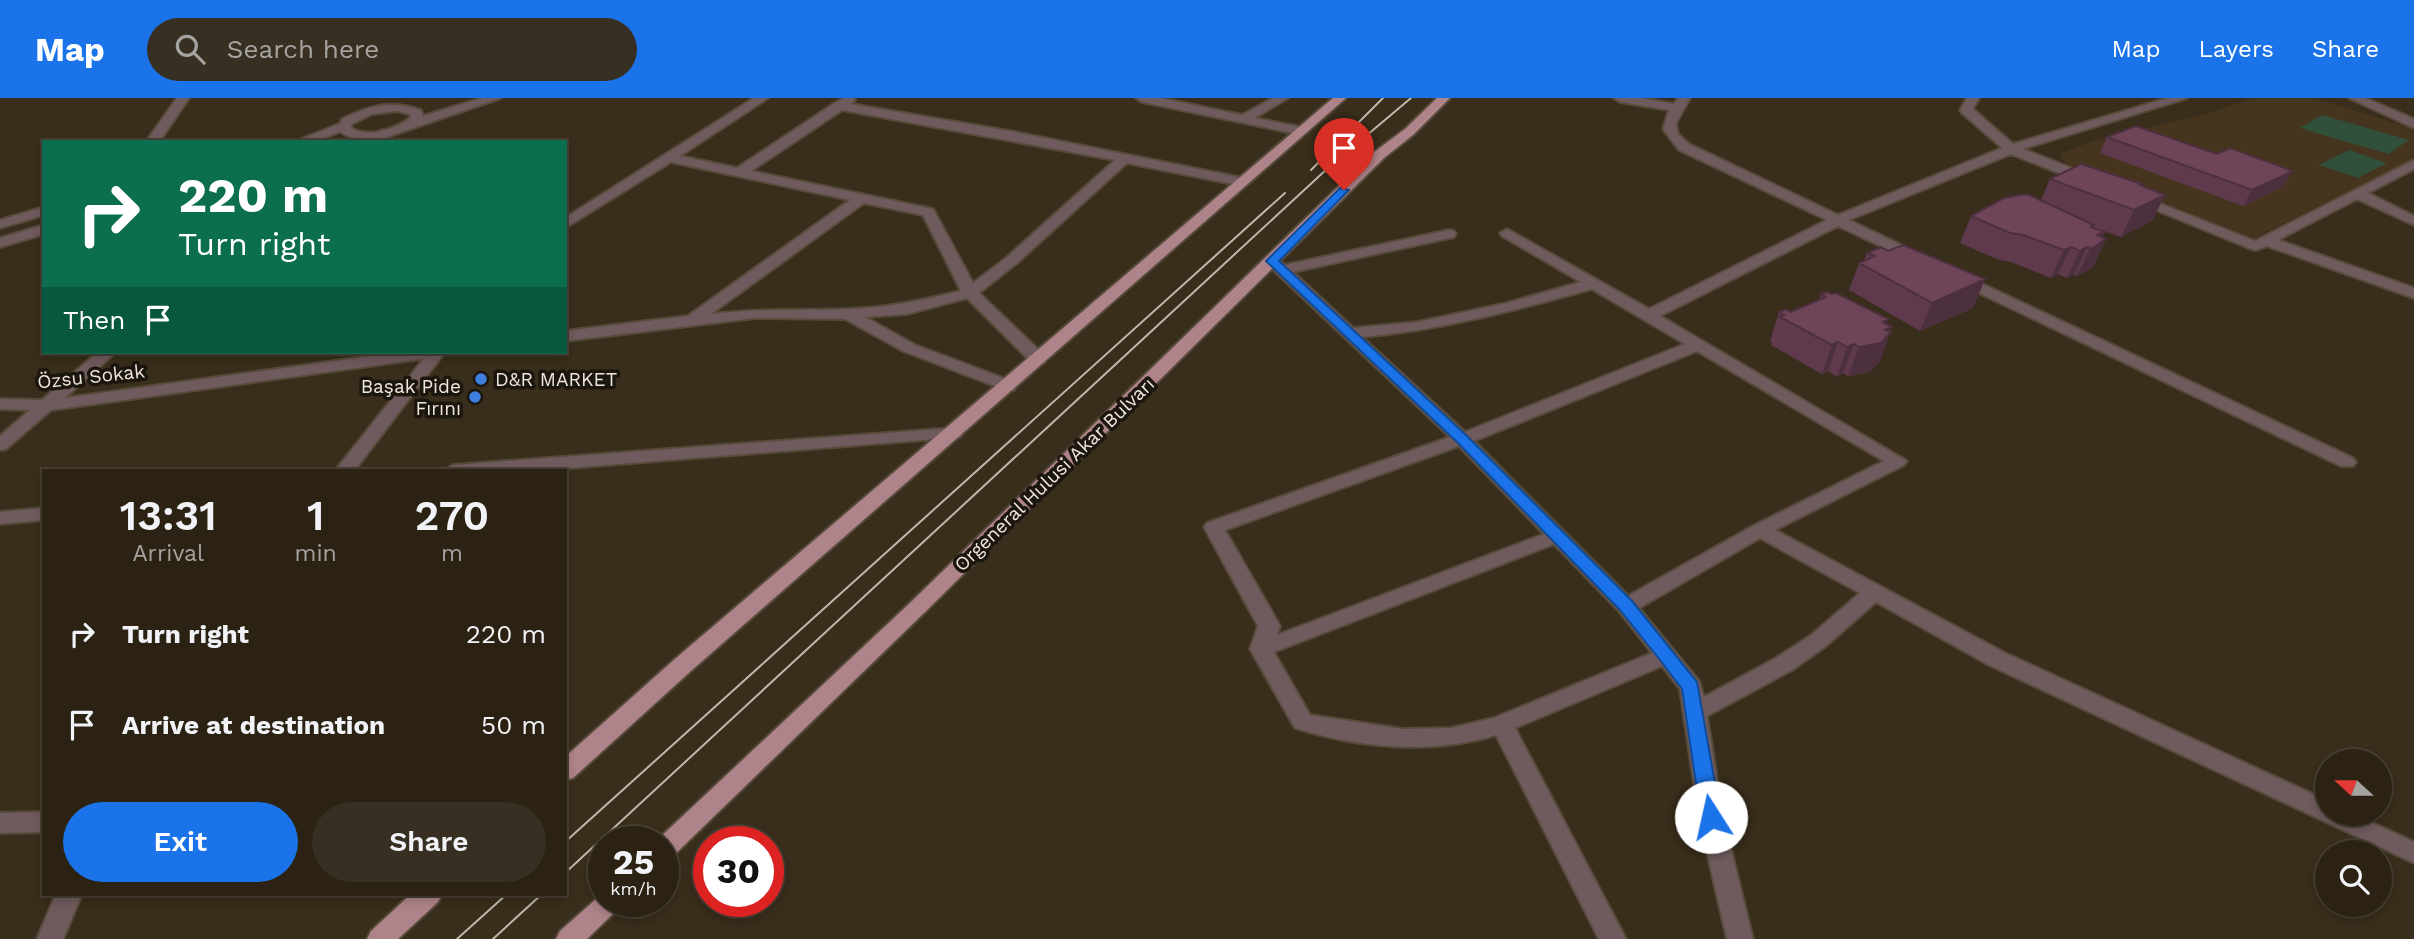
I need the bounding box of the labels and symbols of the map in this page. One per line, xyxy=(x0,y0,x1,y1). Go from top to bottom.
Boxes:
pin xyxy=(1314,118,1374,190)
street label: Özsu Sokak xyxy=(36,359,146,394)
place label: D&R MARKET xyxy=(495,368,617,391)
marker: D&R MARKET xyxy=(473,371,489,387)
street label: Orgeneral Hulusi Akar Bulvarı xyxy=(949,373,1159,576)
place label: Başak Pide Fırını xyxy=(361,375,461,420)
marker: Başak Pide Fırını xyxy=(467,389,483,405)
north arrow xyxy=(2315,749,2392,826)
position arrow xyxy=(1674,780,1748,854)
speed limit sign: 30 xyxy=(693,826,784,917)

